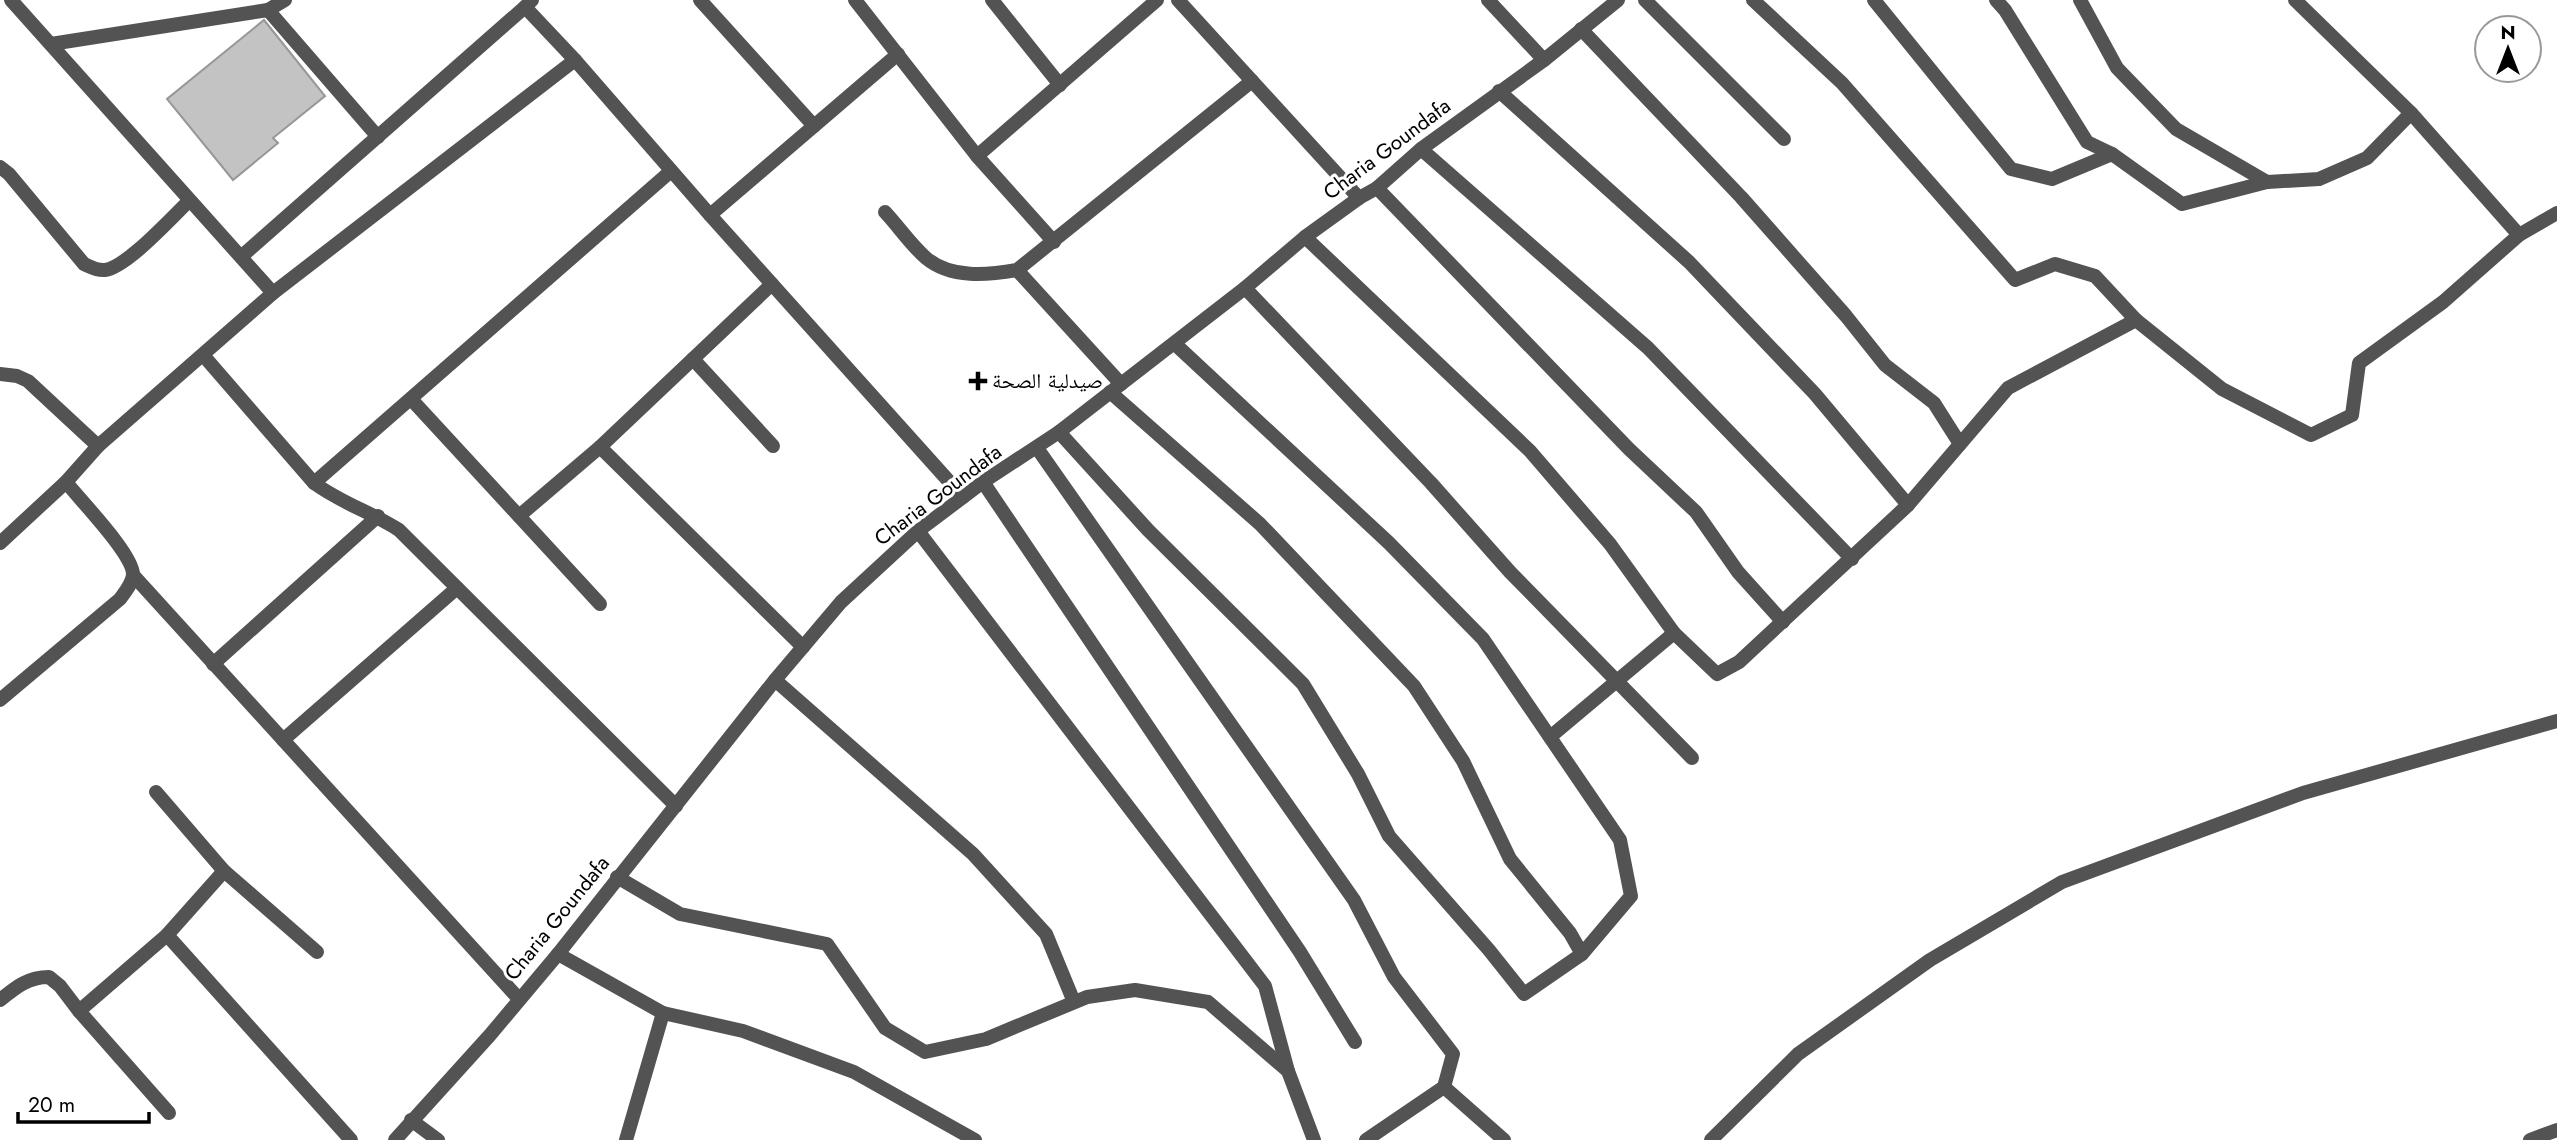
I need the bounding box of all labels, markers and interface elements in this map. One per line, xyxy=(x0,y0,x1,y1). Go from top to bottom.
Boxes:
north arrow xyxy=(2473,14,2543,84)
text: N xyxy=(2500,19,2516,46)
street label: Charia Goundafa xyxy=(1317,91,1457,207)
place label: صيدلية الصحة xyxy=(992,366,1103,396)
marker: صيدلية الصحة xyxy=(970,373,986,389)
street label: Charia Goundafa xyxy=(868,437,1008,553)
street label: Charia Goundafa xyxy=(497,849,617,987)
scale bar xyxy=(18,1080,149,1124)
text: 20 m xyxy=(28,1090,75,1120)

